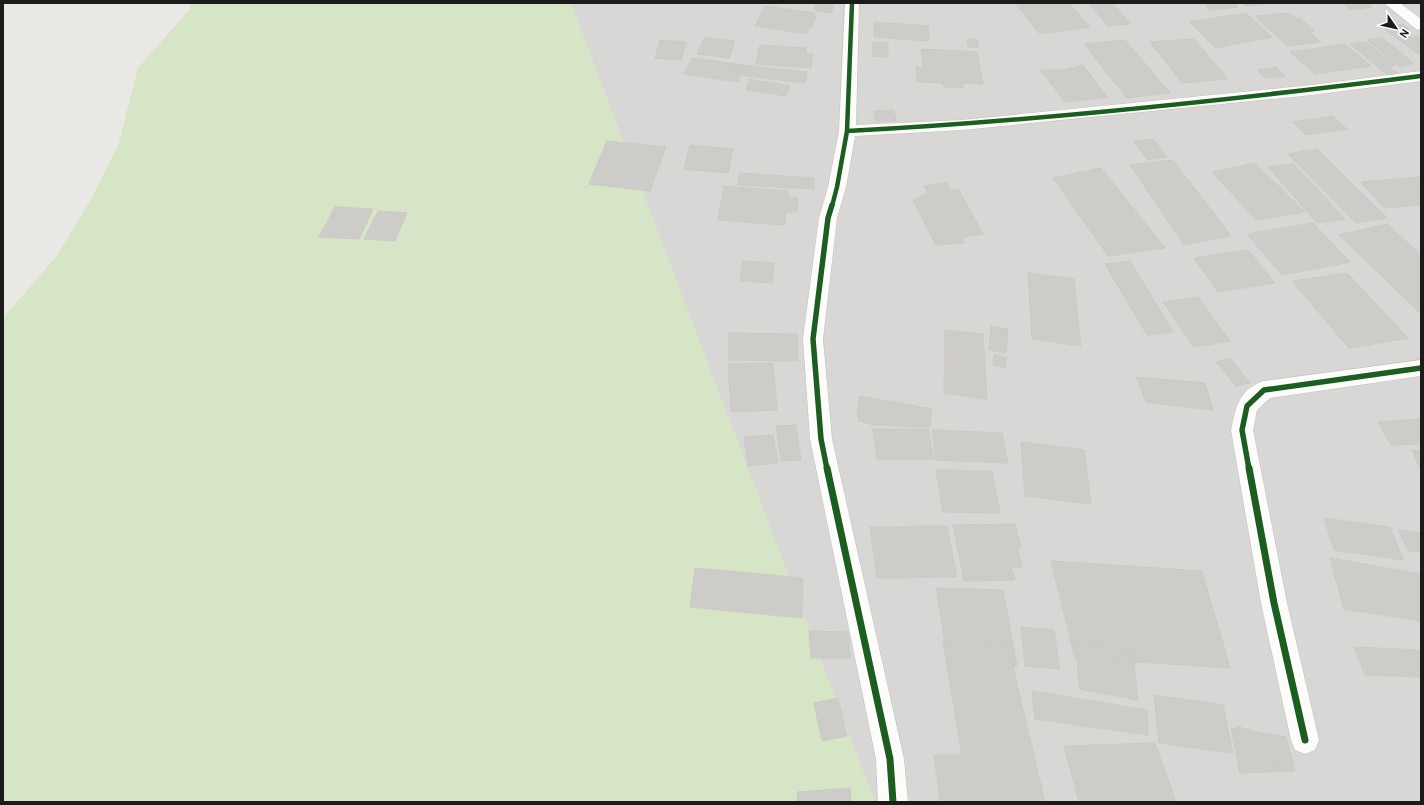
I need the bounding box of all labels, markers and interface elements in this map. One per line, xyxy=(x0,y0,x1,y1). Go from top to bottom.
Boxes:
north arrow xyxy=(1376,8,1416,48)
text: N xyxy=(1395,26,1411,40)

